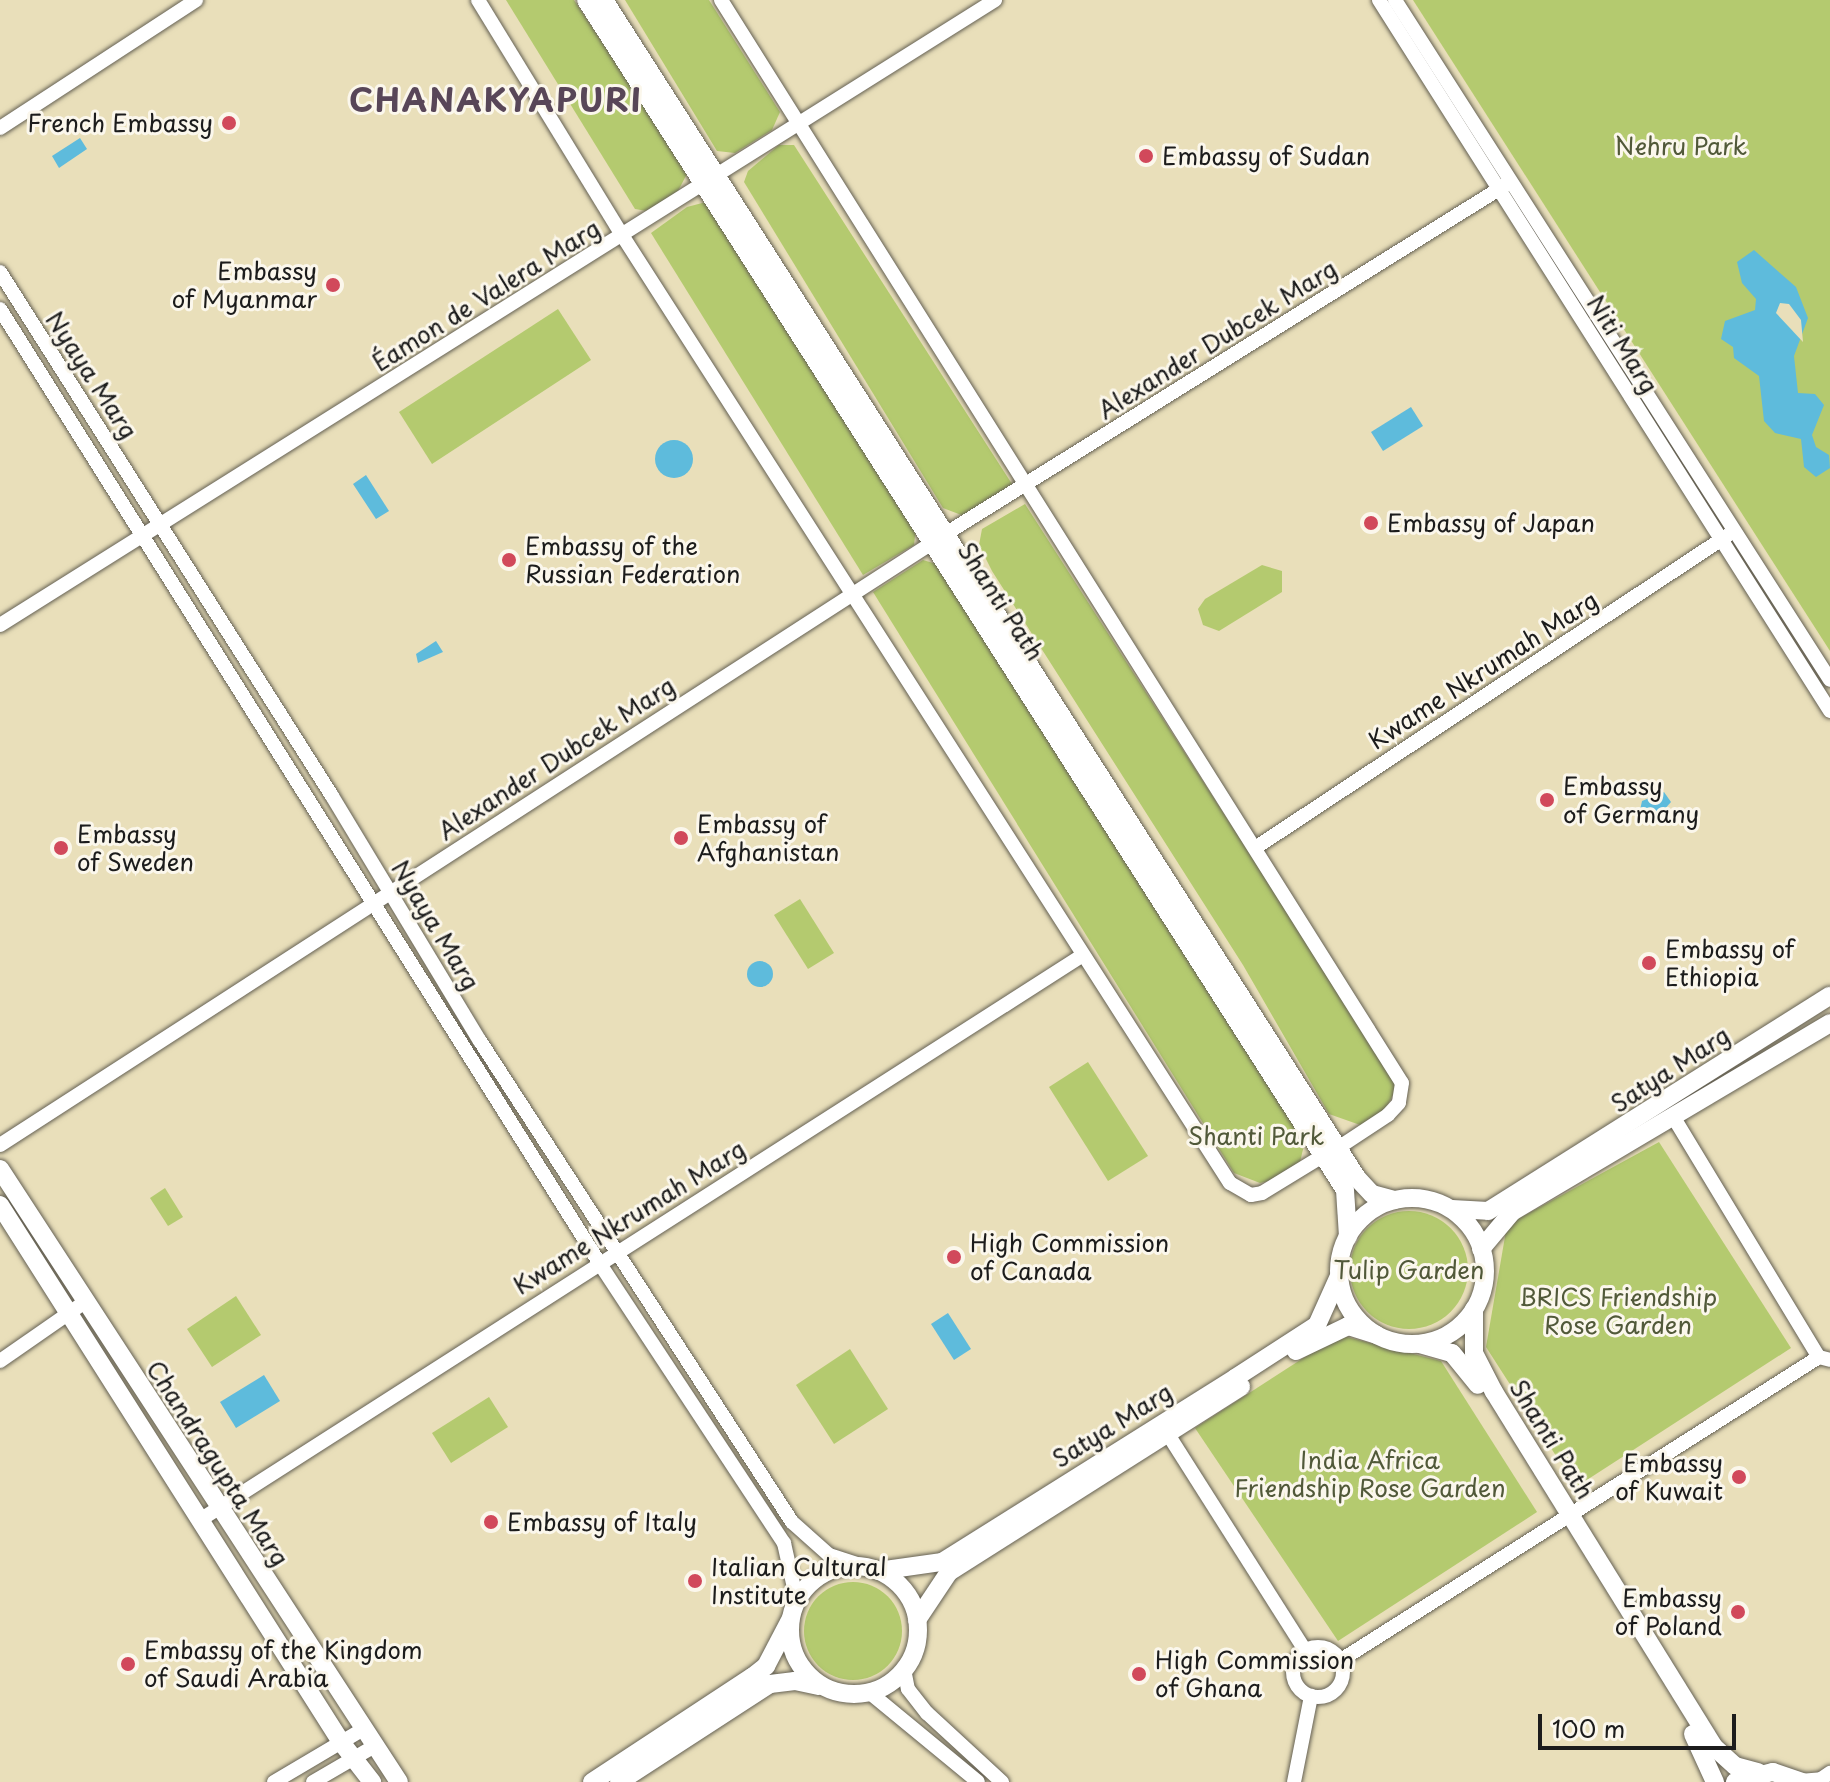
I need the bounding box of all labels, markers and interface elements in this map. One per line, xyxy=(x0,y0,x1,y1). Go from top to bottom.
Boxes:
district label: CHANAKYAPURI xyxy=(349,80,643,118)
place label: French Embassy xyxy=(28,109,213,137)
marker: French Embassy xyxy=(220,114,238,132)
park label: Nehru Park xyxy=(1615,132,1747,160)
place label: Embassy of Sudan xyxy=(1162,142,1372,170)
marker: Embassy of Sudan xyxy=(1137,147,1155,165)
street label: Éamon de Valera Marg xyxy=(367,213,605,377)
street label: Alexander Dubcek Marg xyxy=(1091,253,1343,425)
place label: Embassy of Myanmar xyxy=(172,257,317,313)
marker: Embassy of Myanmar xyxy=(324,276,342,294)
street label: Niti Marg xyxy=(1581,289,1665,399)
street label: Nyaya Marg xyxy=(40,306,144,444)
place label: Embassy of Japan xyxy=(1387,509,1596,537)
marker: Embassy of Japan xyxy=(1362,514,1380,532)
place label: Embassy of the Russian Federation xyxy=(525,532,740,588)
street label: Shanti Path xyxy=(952,537,1050,665)
marker: Embassy of the Russian Federation xyxy=(500,551,518,569)
street label: Kwame Nkrumah Marg xyxy=(1362,584,1604,756)
street label: Alexander Dubcek Marg xyxy=(431,670,681,846)
place label: Embassy of Germany xyxy=(1563,772,1700,828)
marker: Embassy of Germany xyxy=(1538,791,1556,809)
place label: Embassy of Afghanistan xyxy=(697,810,839,866)
place label: Embassy of Sweden xyxy=(77,820,196,876)
marker: Embassy of Afghanistan xyxy=(672,829,690,847)
marker: Embassy of Sweden xyxy=(52,839,70,857)
street label: Nyaya Marg xyxy=(386,855,486,995)
place label: Embassy of Ethiopia xyxy=(1665,935,1795,991)
marker: Embassy of Ethiopia xyxy=(1640,954,1658,972)
street label: Satya Marg xyxy=(1605,1020,1735,1118)
park label: Shanti Park xyxy=(1188,1122,1324,1150)
street label: Kwame Nkrumah Marg xyxy=(507,1133,751,1301)
place label: High Commission of Canada xyxy=(970,1229,1169,1285)
marker: High Commission of Canada xyxy=(945,1248,963,1266)
park label: Tulip Garden xyxy=(1335,1256,1483,1284)
park label: BRICS Friendship Rose Garden xyxy=(1519,1283,1717,1339)
street label: Chandragupta Marg xyxy=(141,1355,295,1571)
street label: Shanti Path xyxy=(1504,1374,1600,1504)
street label: Satya Marg xyxy=(1047,1377,1177,1473)
park label: India Africa Friendship Rose Garden xyxy=(1235,1446,1505,1502)
place label: Embassy of Kuwait xyxy=(1614,1449,1723,1505)
marker: Embassy of Kuwait xyxy=(1730,1468,1748,1486)
place label: Embassy of Italy xyxy=(507,1508,698,1536)
marker: Embassy of Italy xyxy=(482,1513,500,1531)
place label: Italian Cultural Institute xyxy=(711,1553,887,1609)
marker: Italian Cultural Institute xyxy=(686,1572,704,1590)
place label: Embassy of Poland xyxy=(1614,1584,1722,1640)
marker: Embassy of Poland xyxy=(1729,1603,1747,1621)
place label: Embassy of the Kingdom of Saudi Arabia xyxy=(144,1636,425,1692)
place label: High Commission of Ghana xyxy=(1155,1646,1354,1702)
marker: Embassy of the Kingdom of Saudi Arabia xyxy=(119,1655,137,1673)
marker: High Commission of Ghana xyxy=(1130,1665,1148,1683)
scale bar xyxy=(1542,1698,1740,1748)
text: 100 m xyxy=(1552,1710,1625,1746)

